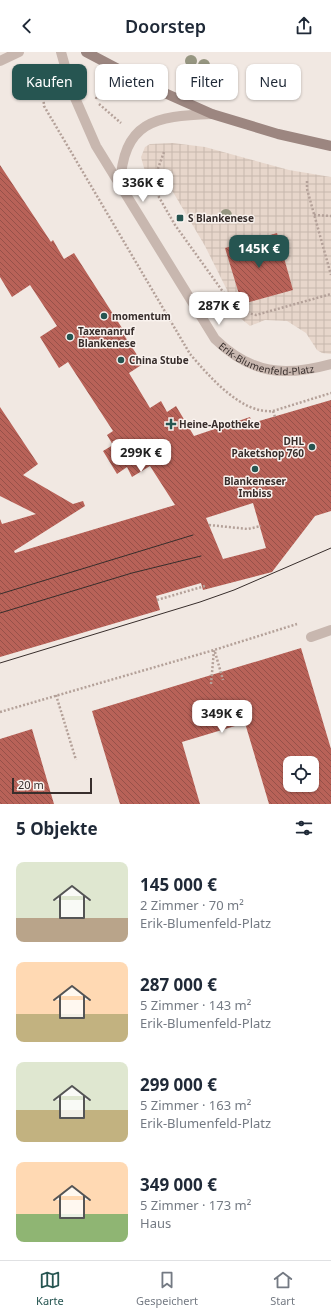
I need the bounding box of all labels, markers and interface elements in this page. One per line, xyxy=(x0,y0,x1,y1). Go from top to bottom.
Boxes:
text: Doorstep xyxy=(125,14,206,38)
icon: back xyxy=(16,15,38,37)
icon: share xyxy=(293,15,315,37)
chip: Kaufen xyxy=(12,64,87,100)
chip: Mieten xyxy=(95,64,168,100)
chip: Filter xyxy=(176,64,238,100)
chip: Neu xyxy=(246,64,301,100)
pin: 336K € xyxy=(110,169,176,203)
text: 336K € xyxy=(122,173,164,191)
place label: S Blankenese xyxy=(188,211,254,225)
marker: S Blankenese xyxy=(175,213,185,223)
pin: 145K € xyxy=(226,235,292,269)
text: 145K € xyxy=(238,239,280,257)
pin: 287K € xyxy=(186,292,252,326)
text: 287K € xyxy=(198,296,240,314)
place label: momentum xyxy=(112,309,171,323)
marker: momentum xyxy=(99,311,109,321)
place label: Taxenanruf Blankenese xyxy=(78,324,136,350)
marker: Taxenanruf Blankenese xyxy=(65,332,75,342)
street label: Erik-Blumenfeld-Platz xyxy=(216,339,316,378)
place label: China Stube xyxy=(129,353,189,367)
marker: China Stube xyxy=(116,355,126,365)
place label: Heine-Apotheke xyxy=(179,417,260,431)
marker: Heine-Apotheke xyxy=(166,419,176,429)
place label: DHL Paketshop 760 xyxy=(231,434,304,460)
pin: 299K € xyxy=(108,439,174,473)
marker: DHL Paketshop 760 xyxy=(307,442,317,452)
text: 299K € xyxy=(120,443,162,461)
marker: Blankeneser Imbiss xyxy=(250,464,260,474)
place label: Blankeneser Imbiss xyxy=(224,474,287,500)
pin: 349K € xyxy=(189,700,255,734)
text: 349K € xyxy=(201,704,243,722)
map controls xyxy=(283,756,319,792)
button: locate xyxy=(283,756,319,792)
scale bar xyxy=(12,776,92,795)
text: 20 m xyxy=(18,777,44,792)
text: 5 Objekte xyxy=(16,817,98,840)
icon: filters xyxy=(293,817,315,839)
text: 145 000 € xyxy=(140,873,217,896)
icon: home xyxy=(48,878,96,926)
text: 2 Zimmer · 70 m² xyxy=(140,896,244,914)
text: Erik-Blumenfeld-Platz xyxy=(140,914,271,932)
text: 287 000 € xyxy=(140,973,217,996)
icon: home xyxy=(48,978,96,1026)
text: 5 Zimmer · 143 m² xyxy=(140,996,251,1014)
text: Erik-Blumenfeld-Platz xyxy=(140,1014,271,1032)
text: 299 000 € xyxy=(140,1073,217,1096)
icon: home xyxy=(48,1078,96,1126)
text: 5 Zimmer · 163 m² xyxy=(140,1096,251,1114)
text: Erik-Blumenfeld-Platz xyxy=(140,1114,271,1132)
text: 349 000 € xyxy=(140,1173,217,1196)
icon: home xyxy=(48,1178,96,1226)
text: 5 Zimmer · 173 m² xyxy=(140,1196,251,1214)
text: Haus xyxy=(140,1214,171,1232)
tab: Karte xyxy=(36,1269,64,1308)
tab: Gespeichert xyxy=(136,1269,198,1308)
tab: Start xyxy=(270,1269,295,1308)

